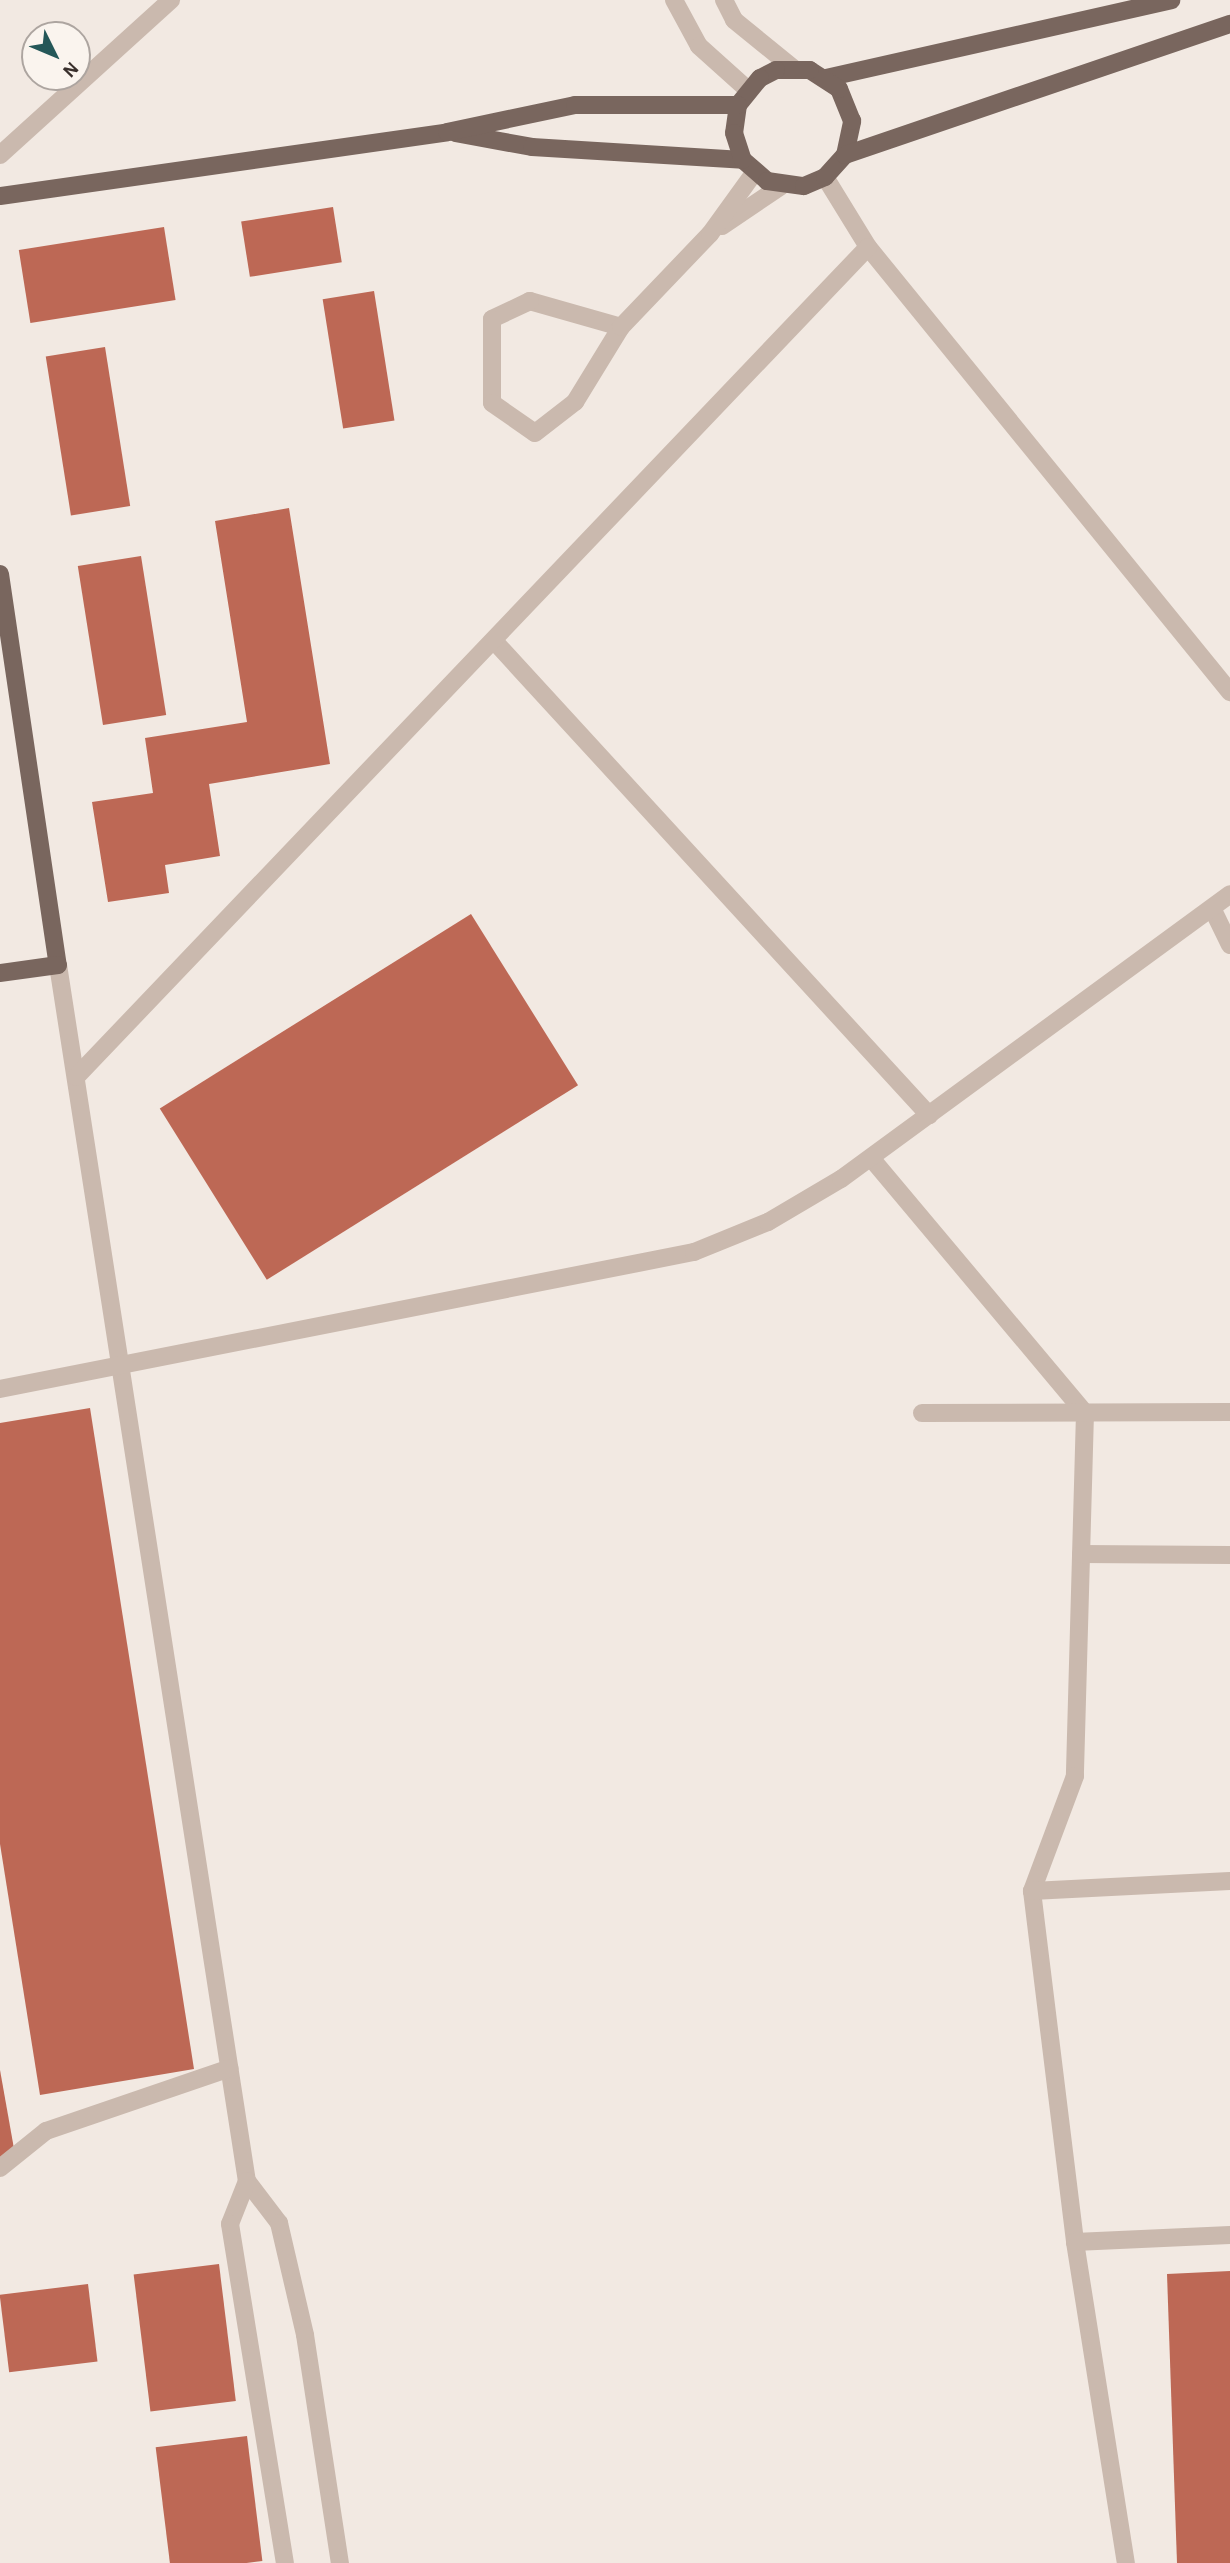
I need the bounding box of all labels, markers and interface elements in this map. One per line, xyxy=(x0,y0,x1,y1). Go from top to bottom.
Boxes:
north arrow xyxy=(21,21,91,91)
text: N xyxy=(59,58,82,81)

